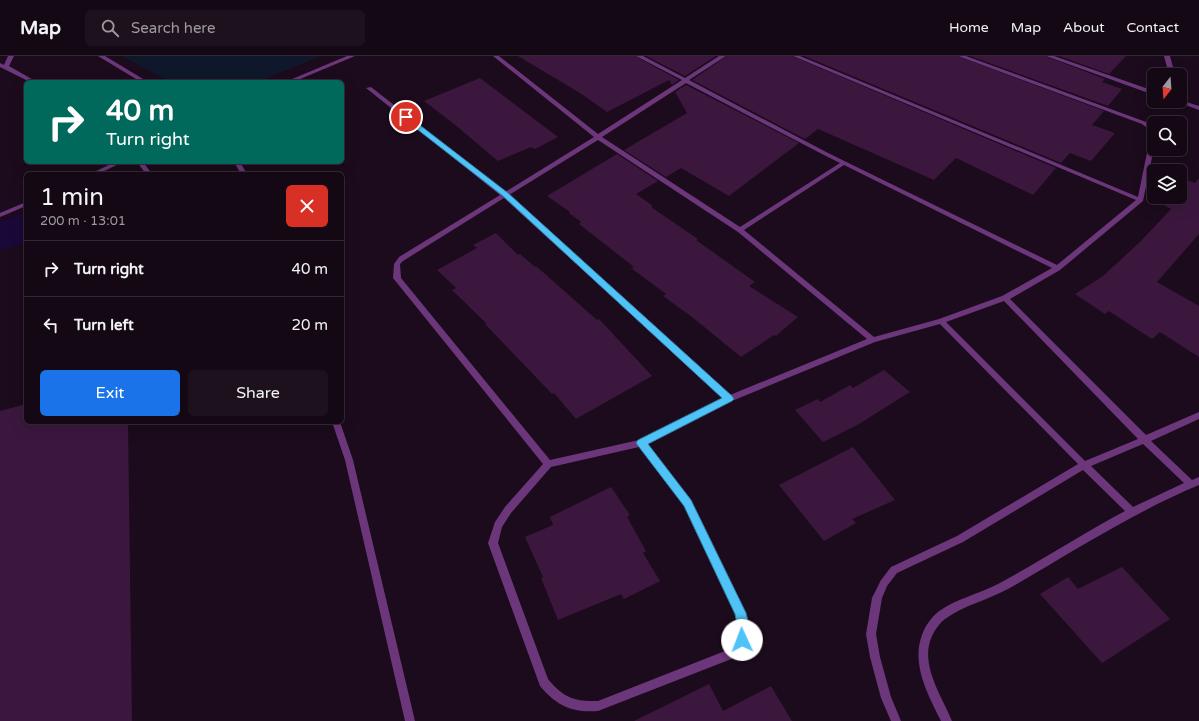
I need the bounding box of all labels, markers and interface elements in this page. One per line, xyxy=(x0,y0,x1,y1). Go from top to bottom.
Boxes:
search box xyxy=(85,10,365,46)
text: Map xyxy=(20,17,61,39)
icon: search xyxy=(99,17,121,39)
text: Search here xyxy=(131,19,215,37)
text: Home xyxy=(949,19,989,36)
text: Map xyxy=(1011,19,1041,36)
text: About xyxy=(1063,19,1105,36)
text: Contact xyxy=(1127,19,1179,36)
north arrow xyxy=(1147,68,1187,108)
map controls xyxy=(1147,68,1187,204)
text: 40 m xyxy=(106,94,174,128)
icon: right xyxy=(40,96,92,148)
pin xyxy=(389,100,423,134)
icon: arrive xyxy=(395,106,417,128)
button: search xyxy=(1147,116,1187,156)
text: Turn right xyxy=(106,128,190,150)
button: layers xyxy=(1147,164,1187,204)
text: 1 min xyxy=(40,183,104,212)
button: close xyxy=(286,185,328,227)
text: 200 m · 13:01 xyxy=(40,213,126,229)
icon: right xyxy=(40,258,62,280)
text: Turn right xyxy=(74,260,144,278)
text: 40 m xyxy=(291,260,328,278)
icon: left xyxy=(40,314,62,336)
text: Turn left xyxy=(74,316,134,334)
text: 20 m xyxy=(291,316,328,334)
button: Exit xyxy=(40,370,180,416)
button: Share xyxy=(188,370,328,416)
position arrow xyxy=(721,619,763,661)

